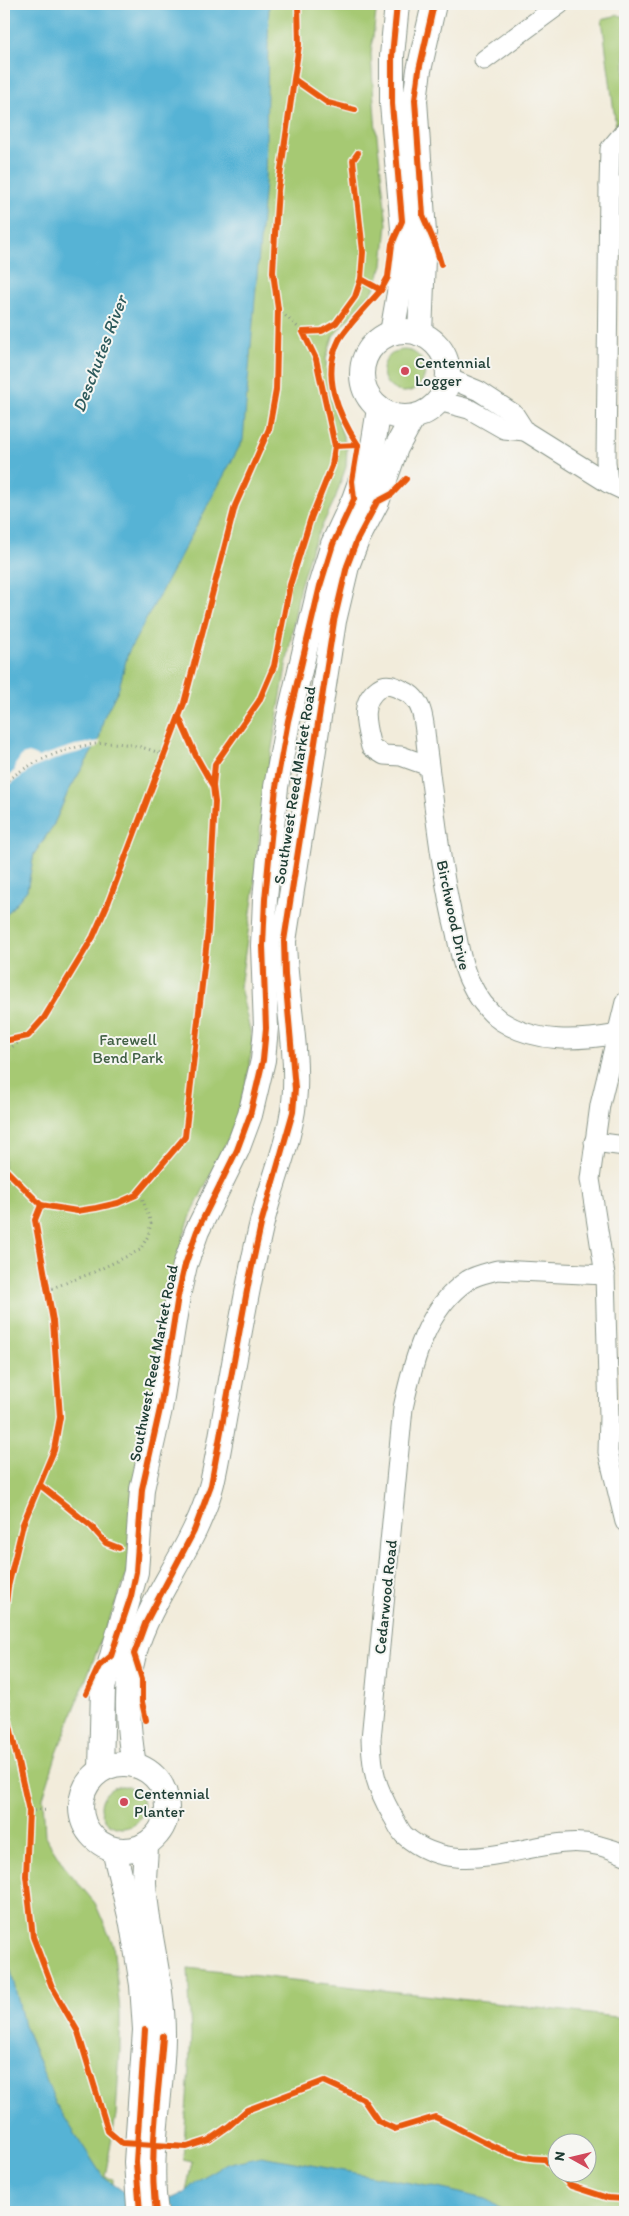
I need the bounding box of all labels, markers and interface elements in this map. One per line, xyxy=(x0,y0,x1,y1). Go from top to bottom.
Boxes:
water label: Deschutes River xyxy=(68,291,133,415)
place label: Centennial Logger xyxy=(415,353,491,390)
marker: Centennial Logger xyxy=(399,365,411,377)
street label: Southwest Reed Market Road xyxy=(269,684,320,886)
street label: Birchwood Drive xyxy=(433,858,474,972)
park label: Farewell Bend Park xyxy=(93,1030,164,1067)
street label: Southwest Reed Market Road xyxy=(125,1263,182,1463)
street label: Cedarwood Road xyxy=(370,1538,401,1655)
place label: Centennial Planter xyxy=(134,1784,210,1821)
marker: Centennial Planter xyxy=(118,1796,130,1808)
north arrow xyxy=(546,2134,596,2184)
text: N xyxy=(551,2150,569,2162)

